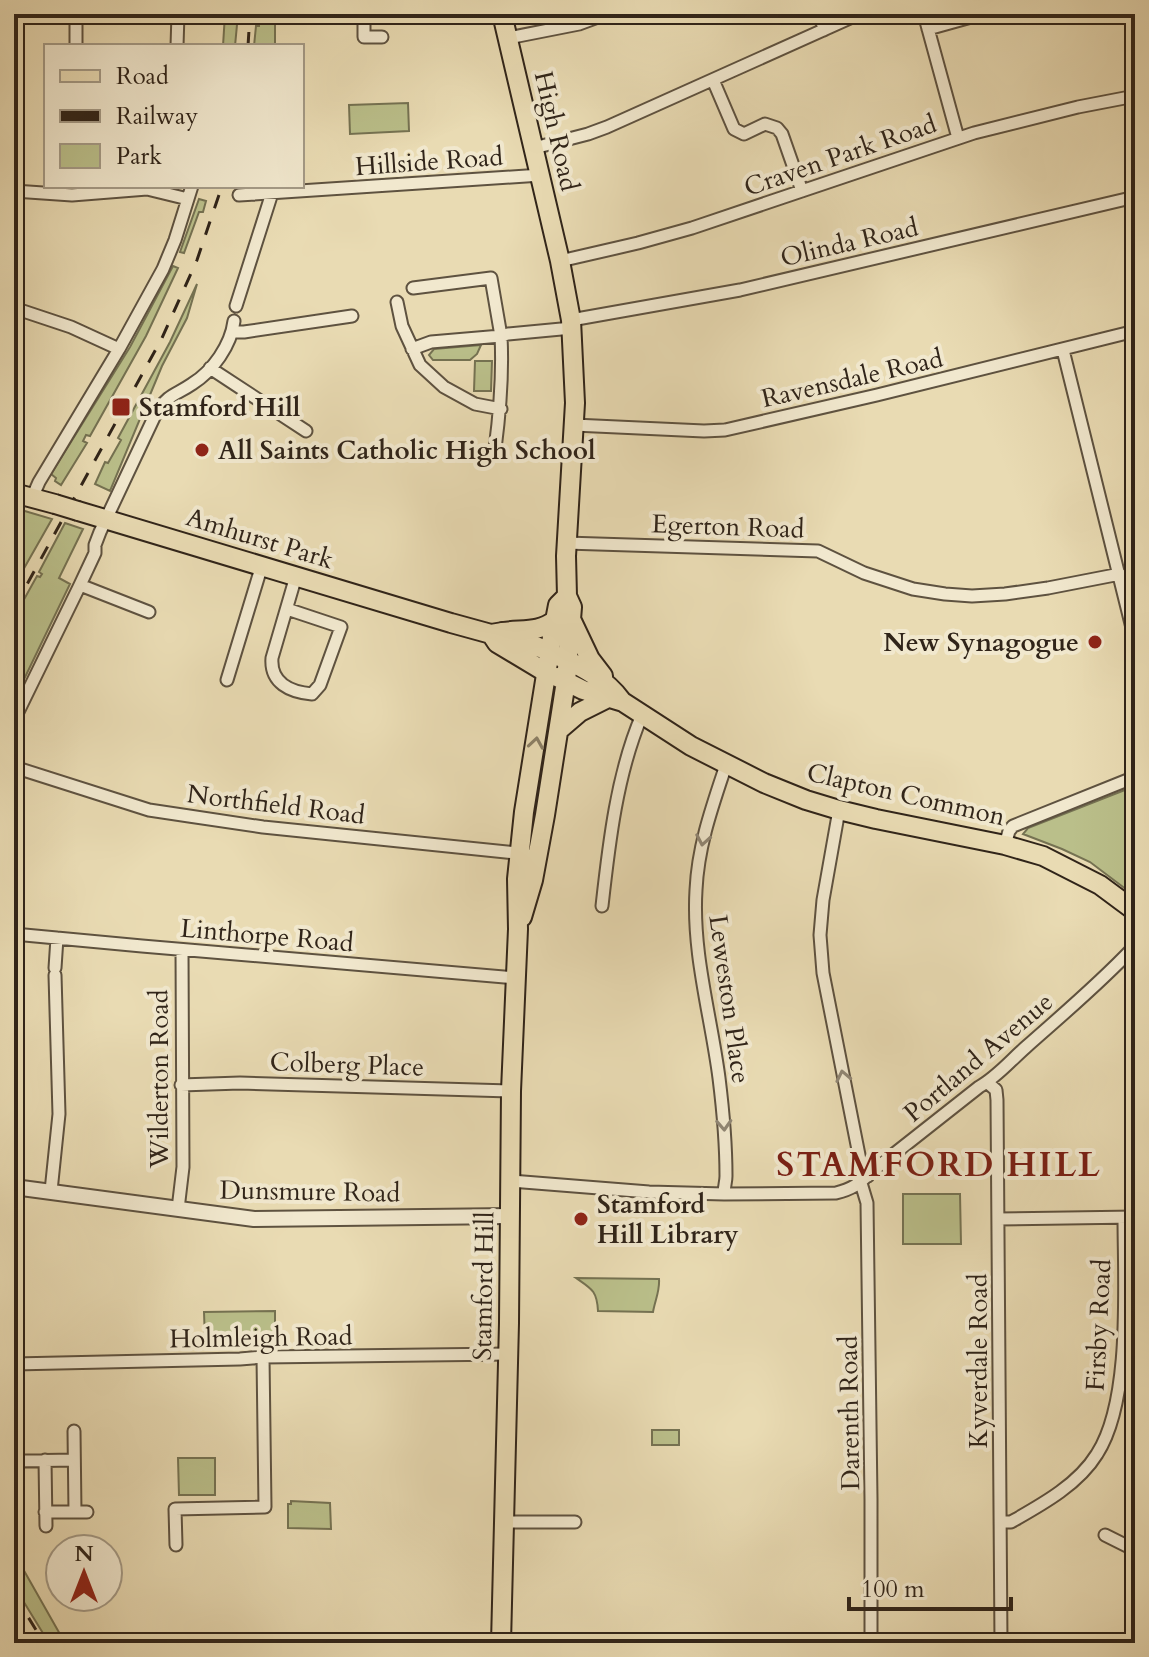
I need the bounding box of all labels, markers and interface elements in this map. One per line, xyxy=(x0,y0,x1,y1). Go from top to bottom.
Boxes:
legend xyxy=(44,44,304,188)
text: Road xyxy=(116,60,169,93)
street label: High Road xyxy=(526,68,587,195)
text: Railway xyxy=(116,100,198,133)
street label: Craven Park Road xyxy=(739,106,941,205)
street label: Hillside Road xyxy=(354,139,504,184)
text: Park xyxy=(116,140,162,173)
street label: Olinda Road xyxy=(777,210,922,275)
street label: Ravensdale Road xyxy=(758,341,946,416)
place label: Stamford Hill xyxy=(139,390,301,425)
marker: Stamford Hill xyxy=(110,396,132,418)
place label: All Saints Catholic High School xyxy=(218,433,596,468)
marker: All Saints Catholic High School xyxy=(193,441,211,459)
street label: Amhurst Park xyxy=(182,499,338,578)
street label: Egerton Road xyxy=(651,506,805,547)
place label: New Synagogue xyxy=(883,625,1079,660)
marker: New Synagogue xyxy=(1086,633,1104,651)
one-way arrow xyxy=(526,736,543,750)
street label: Clapton Common xyxy=(803,755,1009,834)
street label: Northfield Road xyxy=(185,776,367,833)
one-way arrow xyxy=(695,833,712,847)
street label: Linthorpe Road xyxy=(179,910,355,961)
street label: Leweston Place xyxy=(700,913,759,1086)
street label: Portland Avenue xyxy=(896,985,1060,1130)
street label: Wilderton Road xyxy=(142,989,177,1169)
street label: Colberg Place xyxy=(269,1044,425,1085)
one-way arrow xyxy=(835,1070,852,1084)
one-way arrow xyxy=(715,1119,732,1132)
district label: STAMFORD HILL xyxy=(776,1142,1102,1188)
street label: Dunsmure Road xyxy=(219,1172,401,1211)
place label: Stamford Hill Library xyxy=(597,1187,739,1252)
marker: Stamford Hill Library xyxy=(572,1210,590,1228)
street label: Stamford Hill xyxy=(465,1211,502,1361)
street label: Firsby Road xyxy=(1078,1258,1119,1392)
street label: Kyverdale Road xyxy=(961,1273,996,1449)
street label: Holmleigh Road xyxy=(169,1318,353,1357)
street label: Darenth Road xyxy=(831,1335,868,1491)
north arrow xyxy=(44,1533,124,1613)
text: N xyxy=(74,1539,94,1569)
scale bar xyxy=(849,1561,1011,1611)
text: 100 m xyxy=(861,1573,925,1606)

